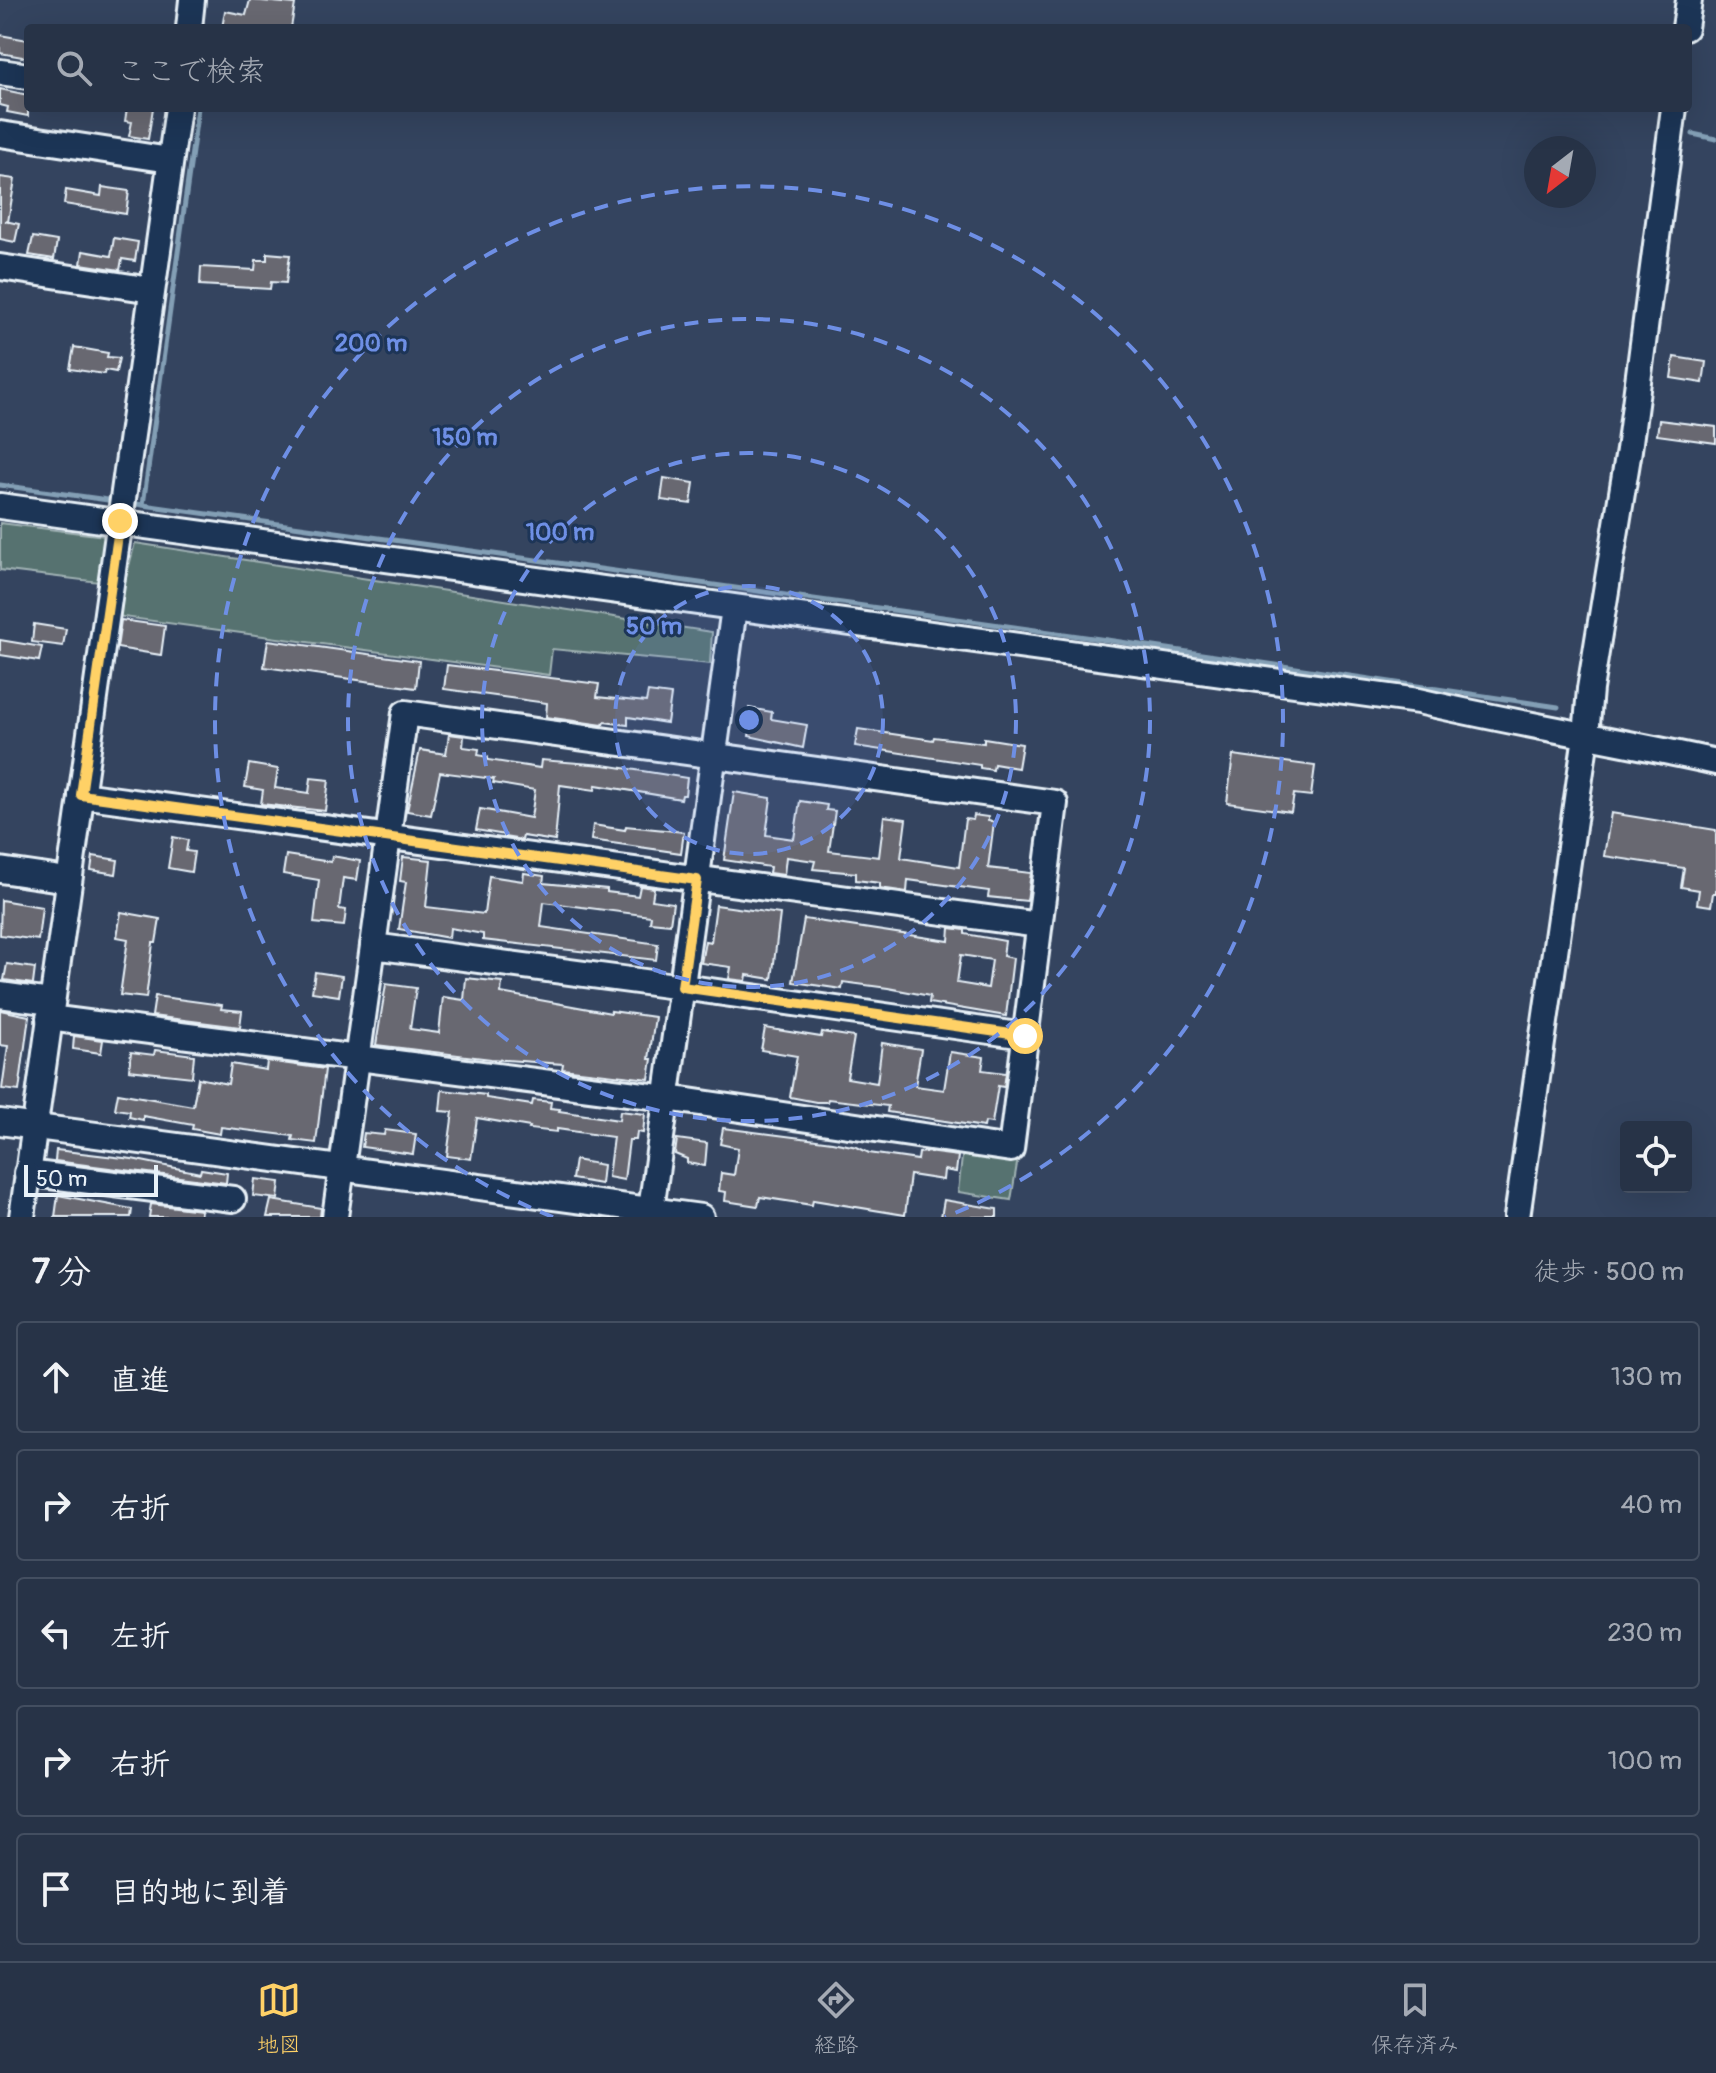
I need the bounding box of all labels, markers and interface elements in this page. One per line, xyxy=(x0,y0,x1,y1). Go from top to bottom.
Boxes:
search box xyxy=(24,24,1692,112)
icon: search xyxy=(52,46,96,90)
text: ここで検索 xyxy=(116,53,266,90)
north arrow xyxy=(1524,136,1596,208)
text: 200 m xyxy=(335,329,407,358)
text: 150 m xyxy=(432,423,498,452)
route end xyxy=(102,503,138,539)
text: 100 m xyxy=(526,518,594,547)
text: 50 m xyxy=(626,612,682,641)
centre of rings xyxy=(735,706,763,734)
route start xyxy=(1007,1018,1043,1054)
map controls xyxy=(1620,1121,1692,1193)
button: locate xyxy=(1620,1121,1692,1193)
scale bar xyxy=(24,1161,158,1197)
text: 50 m xyxy=(36,1165,87,1193)
text: 7 分 xyxy=(32,1251,91,1294)
text: 徒歩 · 500 m xyxy=(1534,1256,1684,1288)
icon: ahead xyxy=(34,1355,78,1399)
text: 130 m xyxy=(1611,1361,1682,1393)
text: 直進 xyxy=(110,1362,170,1399)
icon: right xyxy=(34,1483,78,1527)
text: 40 m xyxy=(1620,1489,1682,1521)
text: 右折 xyxy=(110,1490,170,1527)
icon: left xyxy=(34,1611,78,1655)
text: 230 m xyxy=(1607,1617,1682,1649)
text: 左折 xyxy=(110,1618,170,1655)
icon: right xyxy=(34,1739,78,1783)
text: 100 m xyxy=(1608,1745,1682,1777)
text: 右折 xyxy=(110,1746,170,1783)
icon: arrive xyxy=(34,1867,78,1911)
text: 目的地に到着 xyxy=(110,1874,290,1911)
tab: 地図 xyxy=(257,1978,301,2059)
tab: 経路 xyxy=(814,1978,858,2059)
tab: 保存済み xyxy=(1371,1978,1459,2059)

